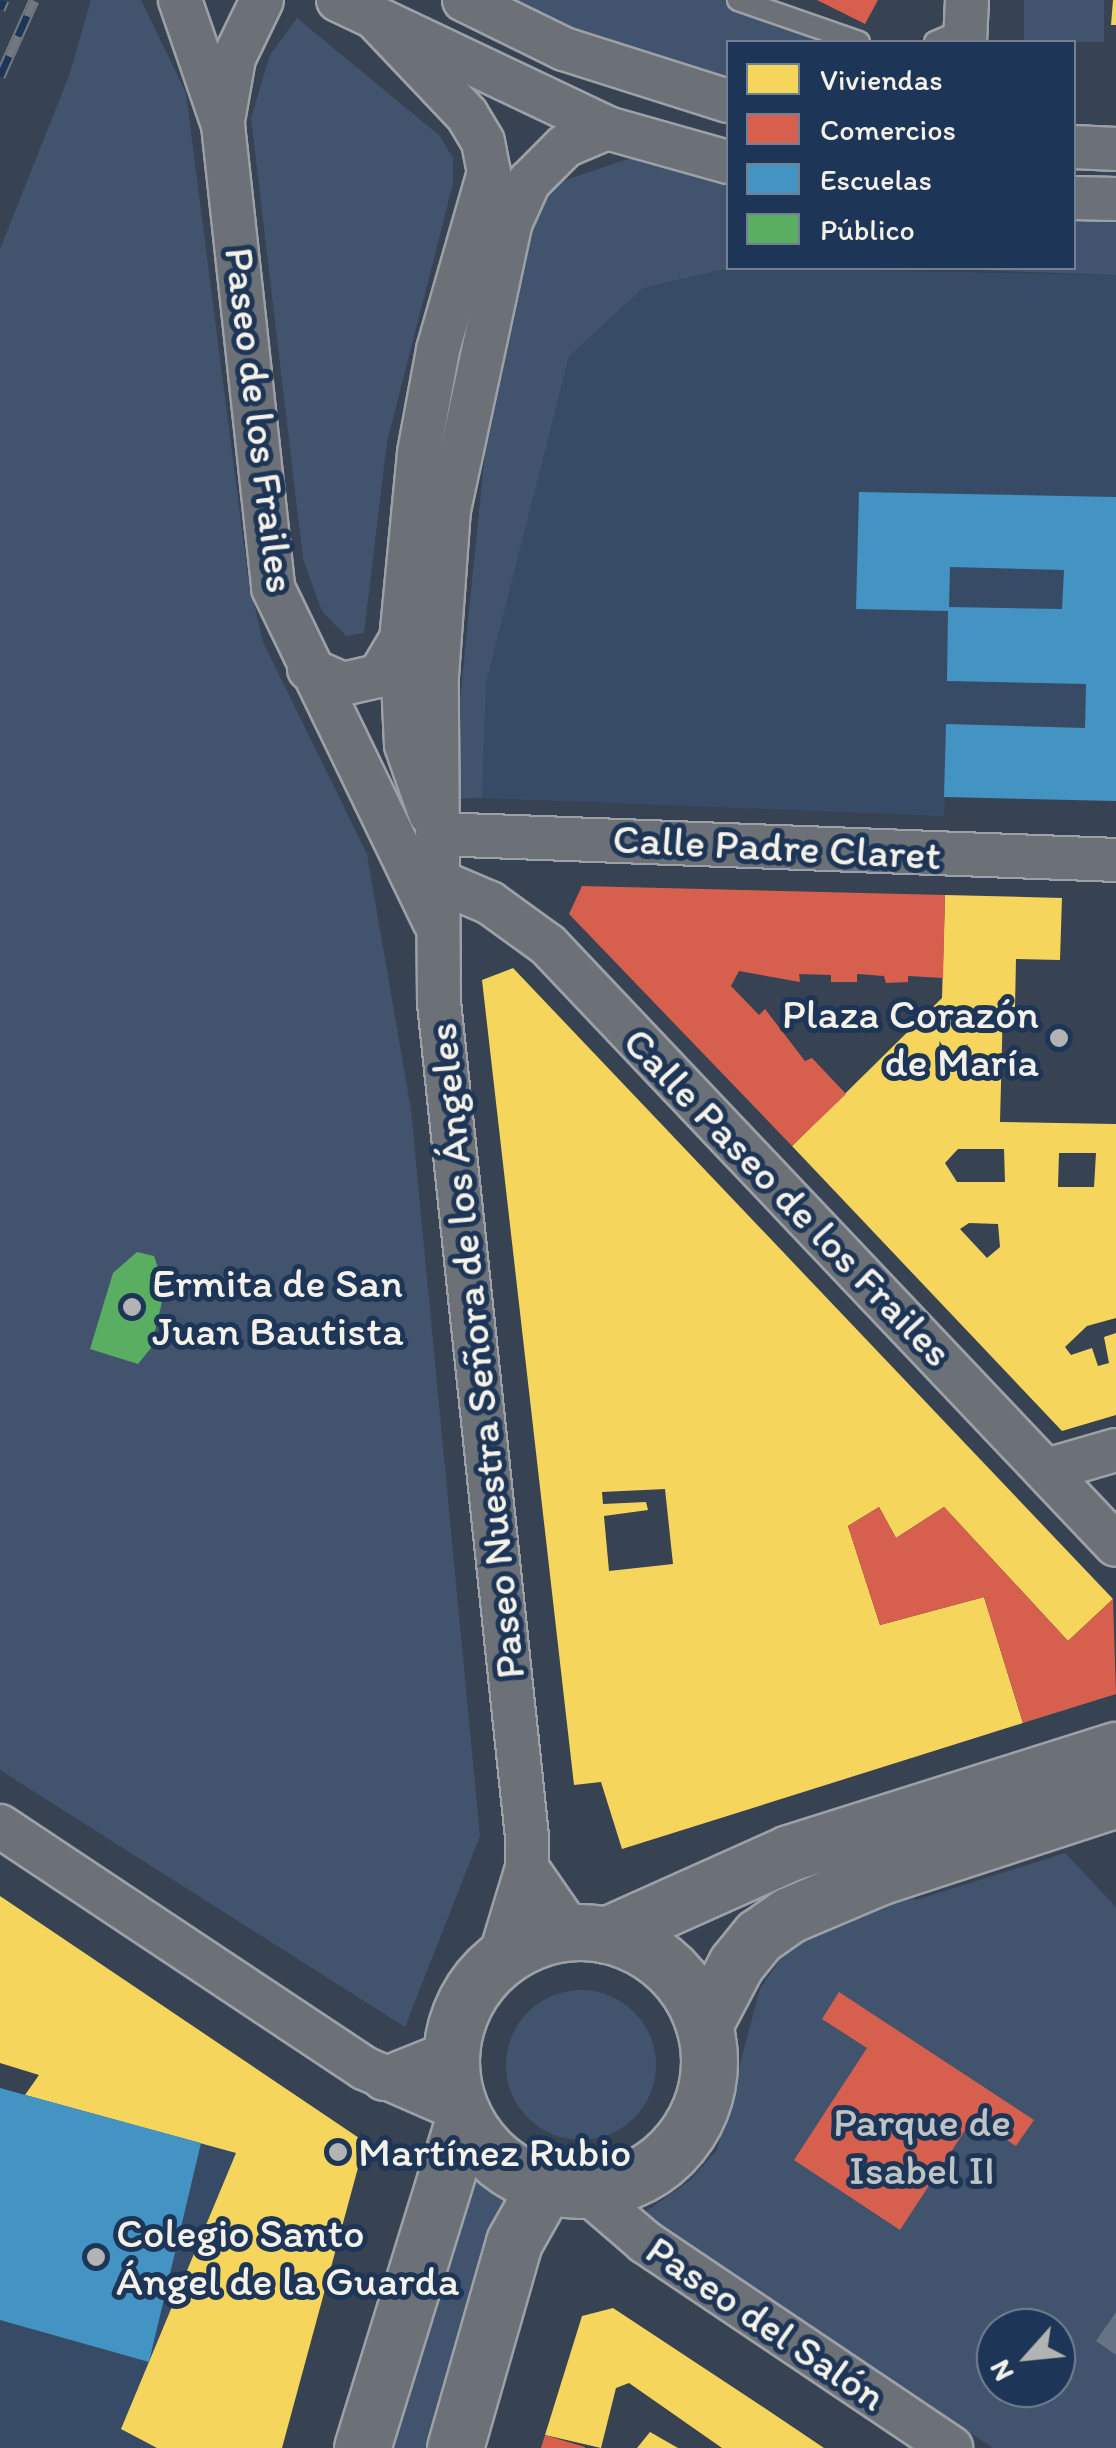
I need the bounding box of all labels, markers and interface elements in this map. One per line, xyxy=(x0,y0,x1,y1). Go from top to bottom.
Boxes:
legend xyxy=(726,40,1076,270)
text: Viviendas xyxy=(820,61,943,98)
text: Comercios xyxy=(820,111,956,148)
text: Escuelas xyxy=(820,161,932,198)
text: Público xyxy=(820,211,915,248)
street label: Paseo de los Frailes xyxy=(214,244,306,596)
street label: Calle Padre Claret xyxy=(612,813,942,881)
place label: Plaza Corazón de María xyxy=(782,989,1039,1088)
street label: Calle Paseo de los Frailes xyxy=(613,1017,963,1377)
street label: Paseo Nuestra Señora de los Ángeles xyxy=(416,1020,536,1682)
marker: Plaza Corazón de María xyxy=(1048,1027,1070,1049)
place label: Ermita de San Juan Bautista xyxy=(152,1258,404,1356)
marker: Ermita de San Juan Bautista xyxy=(121,1296,143,1318)
park label: Parque de Isabel II xyxy=(833,2097,1011,2196)
place label: Martínez Rubio xyxy=(358,2127,631,2177)
marker: Martínez Rubio xyxy=(327,2141,349,2163)
place label: Colegio Santo Ángel de la Guarda xyxy=(116,2208,459,2306)
street label: Paseo del Salón xyxy=(636,2224,896,2422)
marker: Colegio Santo Ángel de la Guarda xyxy=(85,2246,107,2268)
north arrow xyxy=(976,2308,1076,2408)
text: N xyxy=(982,2355,1020,2387)

